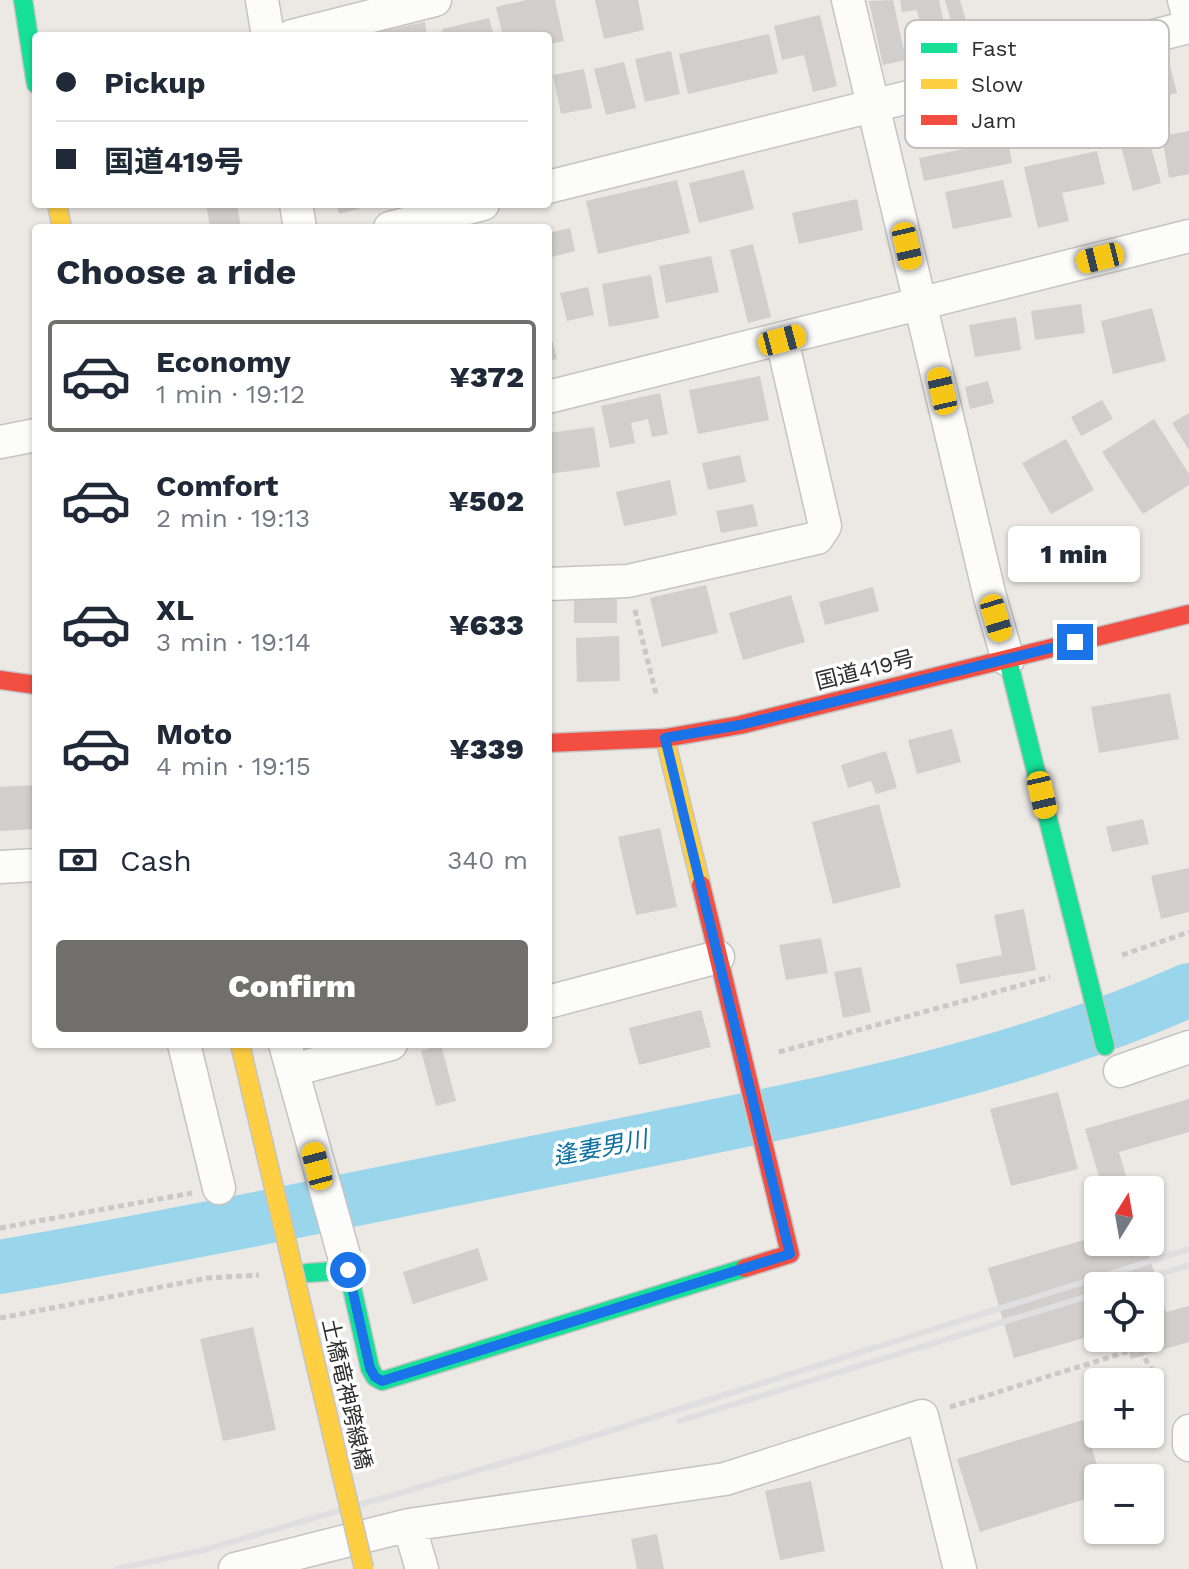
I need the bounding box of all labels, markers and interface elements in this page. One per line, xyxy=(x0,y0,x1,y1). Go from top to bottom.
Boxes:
legend xyxy=(905,20,1169,148)
text: Fast xyxy=(971,36,1017,61)
text: Pickup xyxy=(104,65,206,100)
text: Slow xyxy=(971,72,1023,97)
text: Jam xyxy=(971,108,1016,133)
text: 国道419号 xyxy=(104,144,244,179)
car xyxy=(890,220,924,272)
car xyxy=(1074,241,1126,275)
text: Choose a ride xyxy=(56,251,296,293)
car xyxy=(756,322,808,358)
icon: car xyxy=(60,340,132,412)
text: Economy xyxy=(156,344,291,379)
text: ¥372 xyxy=(450,359,524,394)
car xyxy=(925,365,959,417)
text: 1 min · 19:12 xyxy=(156,379,305,409)
icon: car xyxy=(60,464,132,536)
text: Comfort xyxy=(156,468,278,503)
text: ¥502 xyxy=(448,483,524,518)
text: 2 min · 19:13 xyxy=(156,503,310,533)
callout: 1 min xyxy=(1009,526,1141,582)
text: 1 min xyxy=(1041,539,1107,569)
icon: car xyxy=(60,588,132,660)
text: XL xyxy=(156,592,194,627)
car xyxy=(978,592,1014,644)
text: ¥633 xyxy=(449,607,524,642)
route end xyxy=(1057,624,1093,660)
text: 3 min · 19:14 xyxy=(156,627,311,657)
street label: 国道419号 xyxy=(813,646,917,694)
icon: car xyxy=(60,712,132,784)
text: Moto xyxy=(156,716,232,751)
text: ¥339 xyxy=(449,731,524,766)
text: 4 min · 19:15 xyxy=(156,751,311,781)
car xyxy=(1025,769,1059,821)
icon: cash xyxy=(56,838,100,882)
text: Cash xyxy=(120,843,192,878)
text: 340 m xyxy=(447,845,528,875)
button: Confirm xyxy=(56,940,528,1032)
water label: 逢妻男川 xyxy=(550,1125,653,1171)
car xyxy=(299,1140,335,1192)
north arrow xyxy=(1084,1176,1164,1256)
map controls xyxy=(1084,1176,1164,1544)
route start xyxy=(330,1252,366,1288)
button: locate xyxy=(1084,1272,1164,1352)
street label: 土橋竜神跨線橋 xyxy=(317,1316,377,1472)
button: + xyxy=(1084,1368,1164,1448)
button: − xyxy=(1084,1464,1164,1544)

